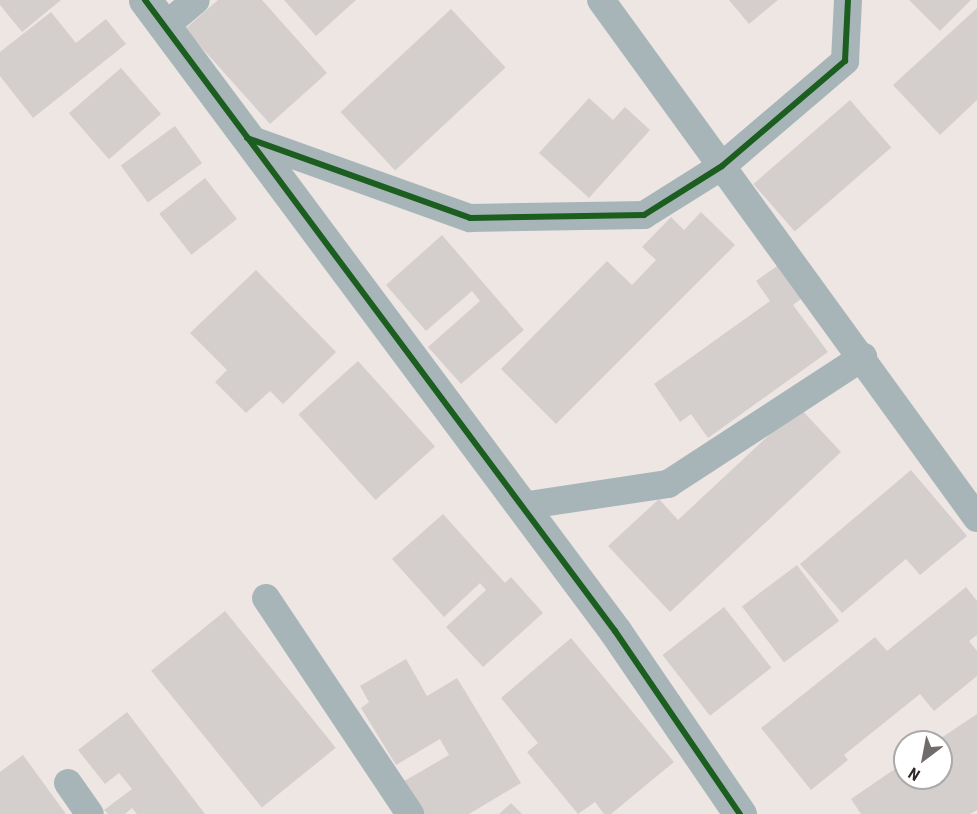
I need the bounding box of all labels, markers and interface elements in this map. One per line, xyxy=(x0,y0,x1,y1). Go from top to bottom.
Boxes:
north arrow xyxy=(893,730,953,790)
text: N xyxy=(905,763,923,785)

